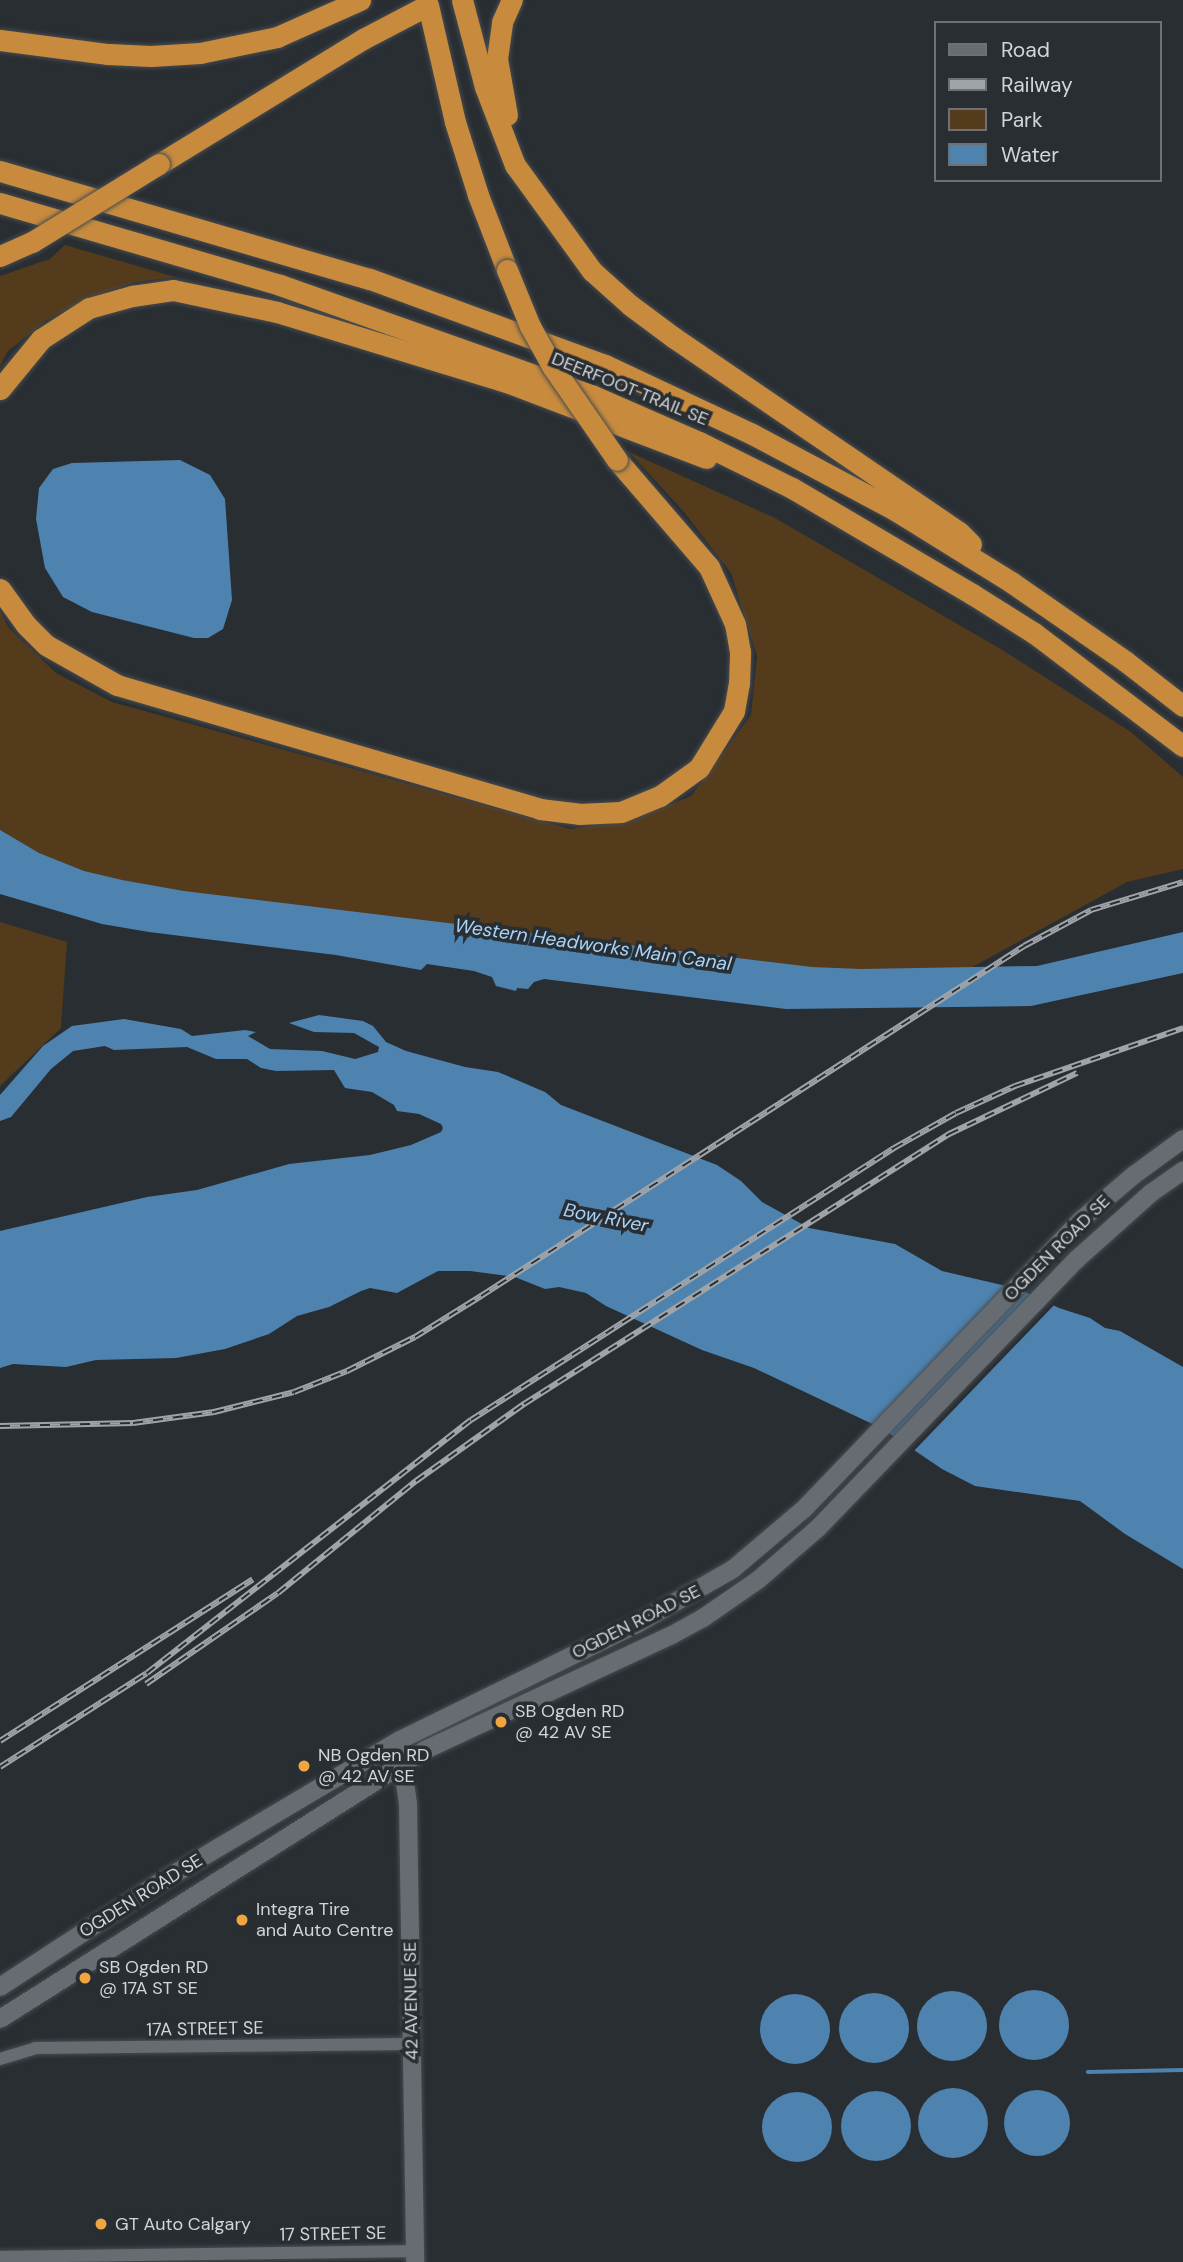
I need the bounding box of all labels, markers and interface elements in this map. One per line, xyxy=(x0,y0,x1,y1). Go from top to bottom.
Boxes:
legend xyxy=(934,21,1162,182)
text: Road xyxy=(1001,36,1050,64)
text: Railway xyxy=(1001,71,1073,99)
text: Park xyxy=(1001,106,1042,134)
text: Water xyxy=(1001,141,1059,169)
street label: DEERFOOT TRAIL SE xyxy=(549,348,711,430)
water label: Western Headworks Main Canal xyxy=(453,914,733,976)
street label: OGDEN ROAD SE xyxy=(1000,1191,1114,1305)
water label: Bow River xyxy=(562,1199,650,1237)
street label: OGDEN ROAD SE xyxy=(568,1580,704,1664)
place label: SB Ogden RD @ 42 AV SE xyxy=(515,1701,624,1744)
marker: SB Ogden RD @ 42 AV SE xyxy=(493,1714,509,1730)
place label: NB Ogden RD @ 42 AV SE xyxy=(318,1745,429,1788)
marker: NB Ogden RD @ 42 AV SE xyxy=(296,1758,312,1774)
street label: OGDEN ROAD SE xyxy=(76,1850,206,1942)
place label: Integra Tire and Auto Centre xyxy=(256,1899,394,1941)
marker: Integra Tire and Auto Centre xyxy=(234,1912,250,1928)
street label: 42 AVENUE SE xyxy=(399,1942,423,2060)
place label: SB Ogden RD @ 17A ST SE xyxy=(99,1957,208,2000)
marker: SB Ogden RD @ 17A ST SE xyxy=(77,1970,93,1986)
street label: 17A STREET SE xyxy=(146,2017,264,2041)
place label: GT Auto Calgary xyxy=(115,2213,251,2235)
marker: GT Auto Calgary xyxy=(93,2216,109,2232)
street label: 17 STREET SE xyxy=(279,2222,387,2246)

